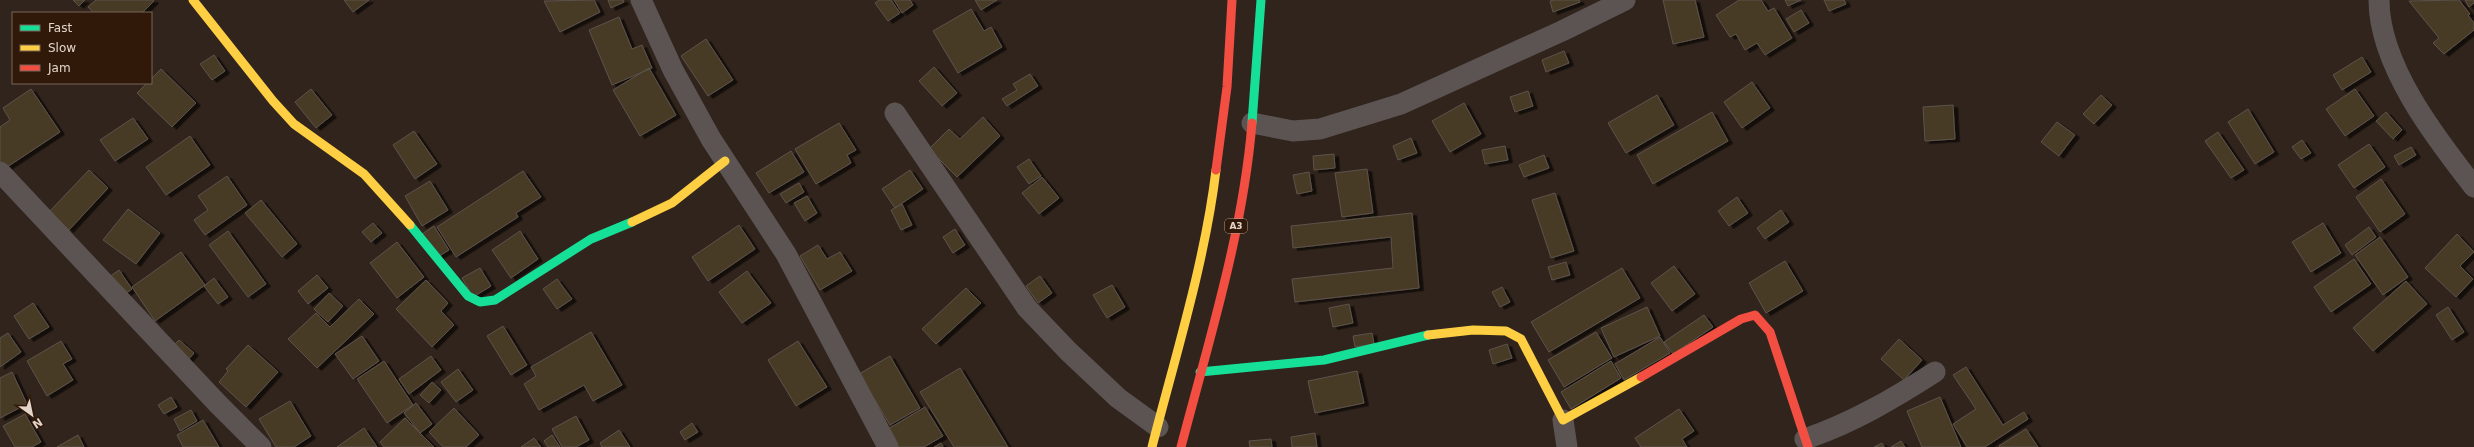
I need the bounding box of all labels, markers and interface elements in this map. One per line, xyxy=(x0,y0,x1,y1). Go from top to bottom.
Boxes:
legend xyxy=(12,12,152,84)
text: Fast xyxy=(48,21,72,35)
text: Slow xyxy=(48,41,76,55)
text: Jam xyxy=(47,61,71,75)
road number: A3 xyxy=(1225,219,1247,233)
north arrow xyxy=(12,395,52,435)
text: N xyxy=(30,415,45,431)

